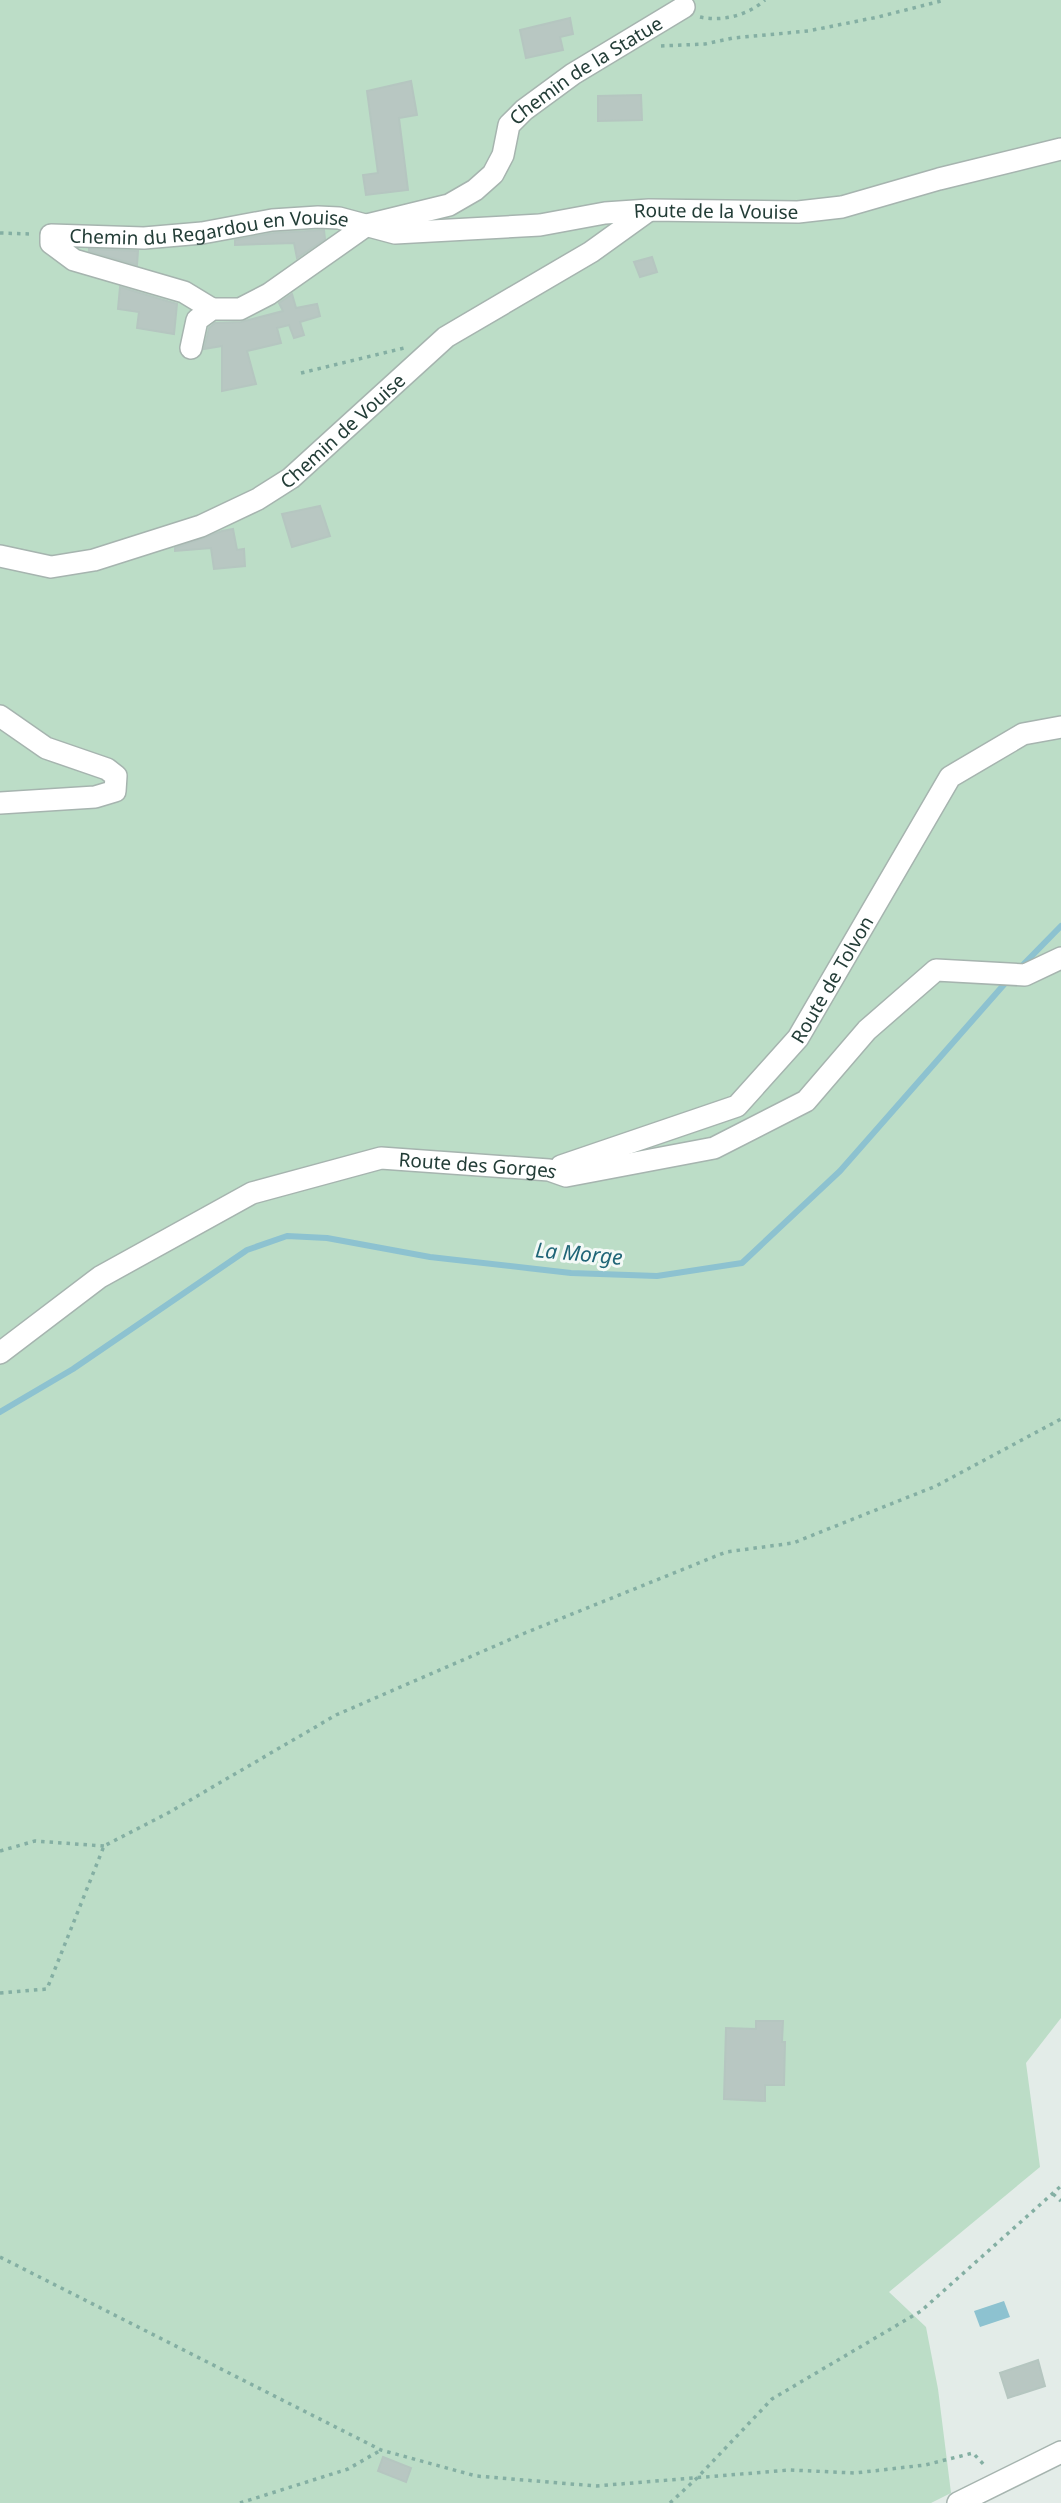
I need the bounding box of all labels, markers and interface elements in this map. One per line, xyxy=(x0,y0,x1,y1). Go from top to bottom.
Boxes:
street label: Chemin de la Statue xyxy=(503,10,667,131)
street label: Route de la Vouise xyxy=(633,197,799,225)
street label: Chemin du Regardou en Vouise xyxy=(69,204,352,251)
street label: Chemin de Vouise xyxy=(275,368,411,495)
street label: Route de Tolvon xyxy=(785,911,879,1048)
street label: Route des Gorges xyxy=(398,1146,561,1185)
water label: La Morge xyxy=(534,1235,624,1271)

